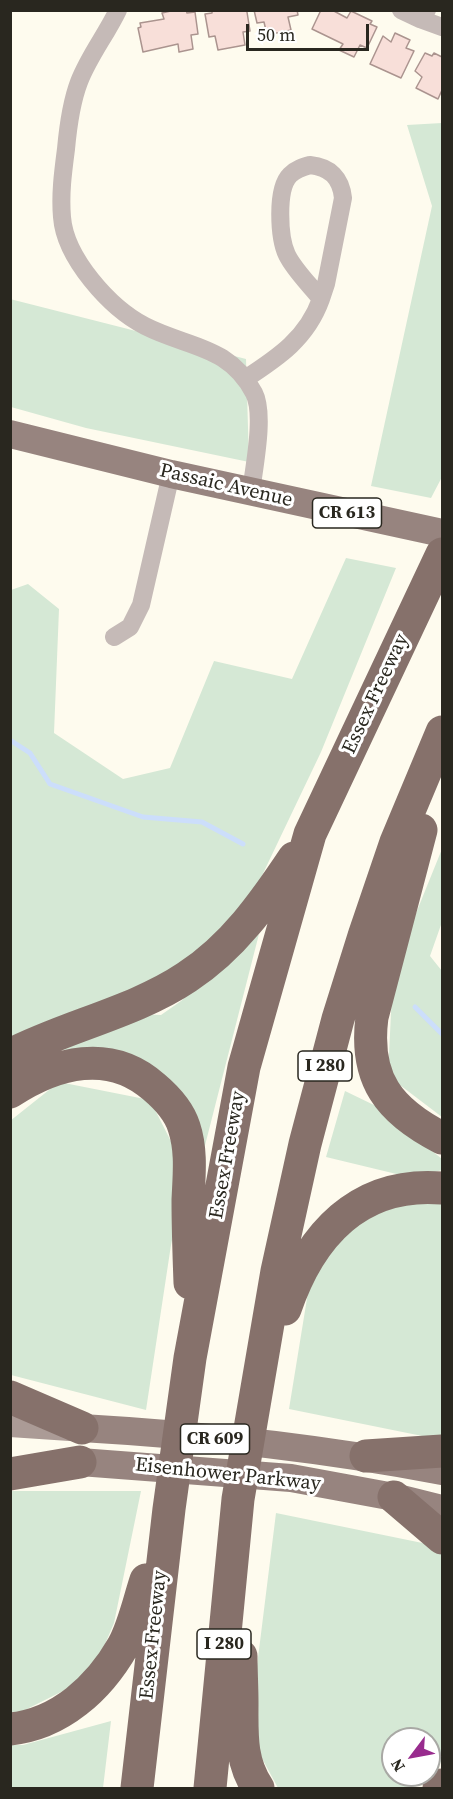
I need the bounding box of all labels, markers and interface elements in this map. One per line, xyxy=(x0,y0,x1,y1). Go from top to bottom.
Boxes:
scale bar xyxy=(249,12,372,50)
text: 50 m xyxy=(257,22,295,47)
street label: Passaic Avenue xyxy=(157,459,295,513)
road number: CR 613 xyxy=(312,498,382,528)
street label: Essex Freeway xyxy=(338,630,414,758)
road number: I 280 xyxy=(298,1051,352,1081)
street label: Essex Freeway xyxy=(205,1089,251,1221)
road number: CR 609 xyxy=(180,1424,250,1454)
street label: Eisenhower Parkway xyxy=(134,1453,322,1497)
street label: Essex Freeway xyxy=(135,1569,173,1701)
road number: I 280 xyxy=(197,1629,251,1659)
north arrow xyxy=(381,1727,441,1787)
text: N xyxy=(385,1755,410,1776)

